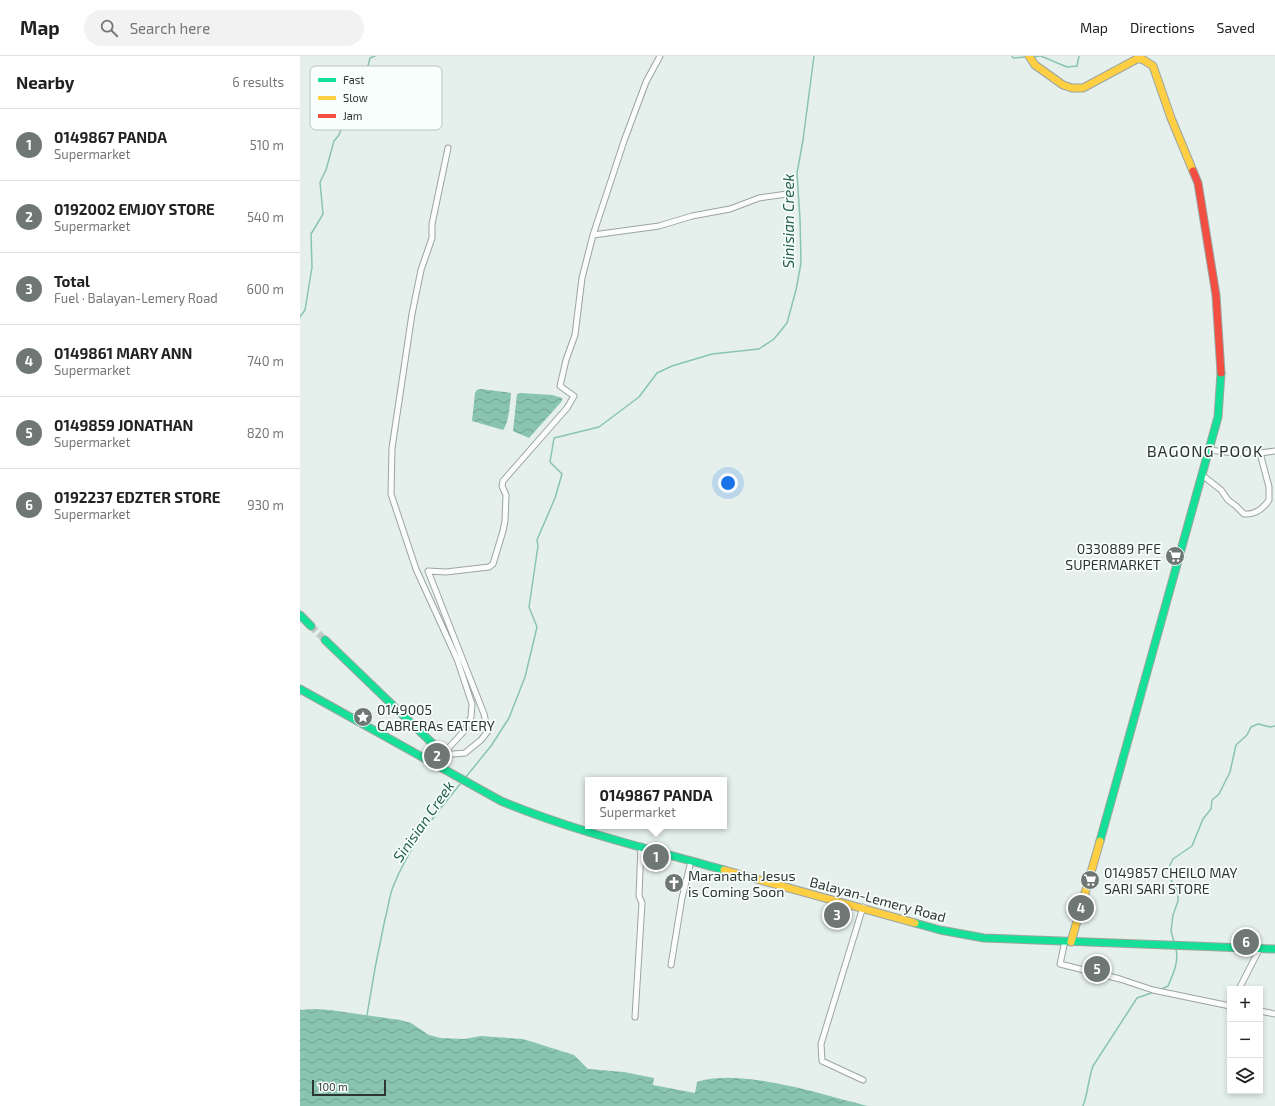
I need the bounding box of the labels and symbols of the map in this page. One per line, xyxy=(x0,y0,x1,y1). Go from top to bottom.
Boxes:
legend xyxy=(310,66,442,130)
text: Fast xyxy=(343,73,365,86)
text: Slow xyxy=(343,91,368,104)
text: Jam xyxy=(343,109,362,122)
water label: Sinisian Creek xyxy=(779,174,797,268)
district label: BAGONG POOK xyxy=(1147,441,1263,460)
your location xyxy=(718,473,738,493)
place label: 0330889 PFE SUPERMARKET xyxy=(1065,540,1161,573)
supermarket icon: 0330889 PFE SUPERMARKET xyxy=(1164,545,1186,567)
place label: 0149005 CABRERAs EATERY xyxy=(377,701,495,734)
place icon: 0149005 CABRERAs EATERY xyxy=(352,706,374,728)
pin: 2 xyxy=(424,741,450,771)
water label: Sinisian Creek xyxy=(388,777,458,865)
pin: 1 xyxy=(643,842,669,872)
place label: 0149857 CHEILO MAY SARI SARI STORE xyxy=(1104,864,1237,897)
place label: Maranatha Jesus is Coming Soon xyxy=(688,867,796,900)
supermarket icon: 0149857 CHEILO MAY SARI SARI STORE xyxy=(1079,869,1101,891)
church icon: Maranatha Jesus is Coming Soon xyxy=(663,872,685,894)
street label: Balayan-Lemery Road xyxy=(808,873,948,925)
pin: 4 xyxy=(1068,893,1094,923)
pin: 3 xyxy=(824,900,850,930)
pin: 6 xyxy=(1233,927,1259,957)
pin: 5 xyxy=(1084,954,1110,984)
scale bar xyxy=(312,1078,386,1097)

